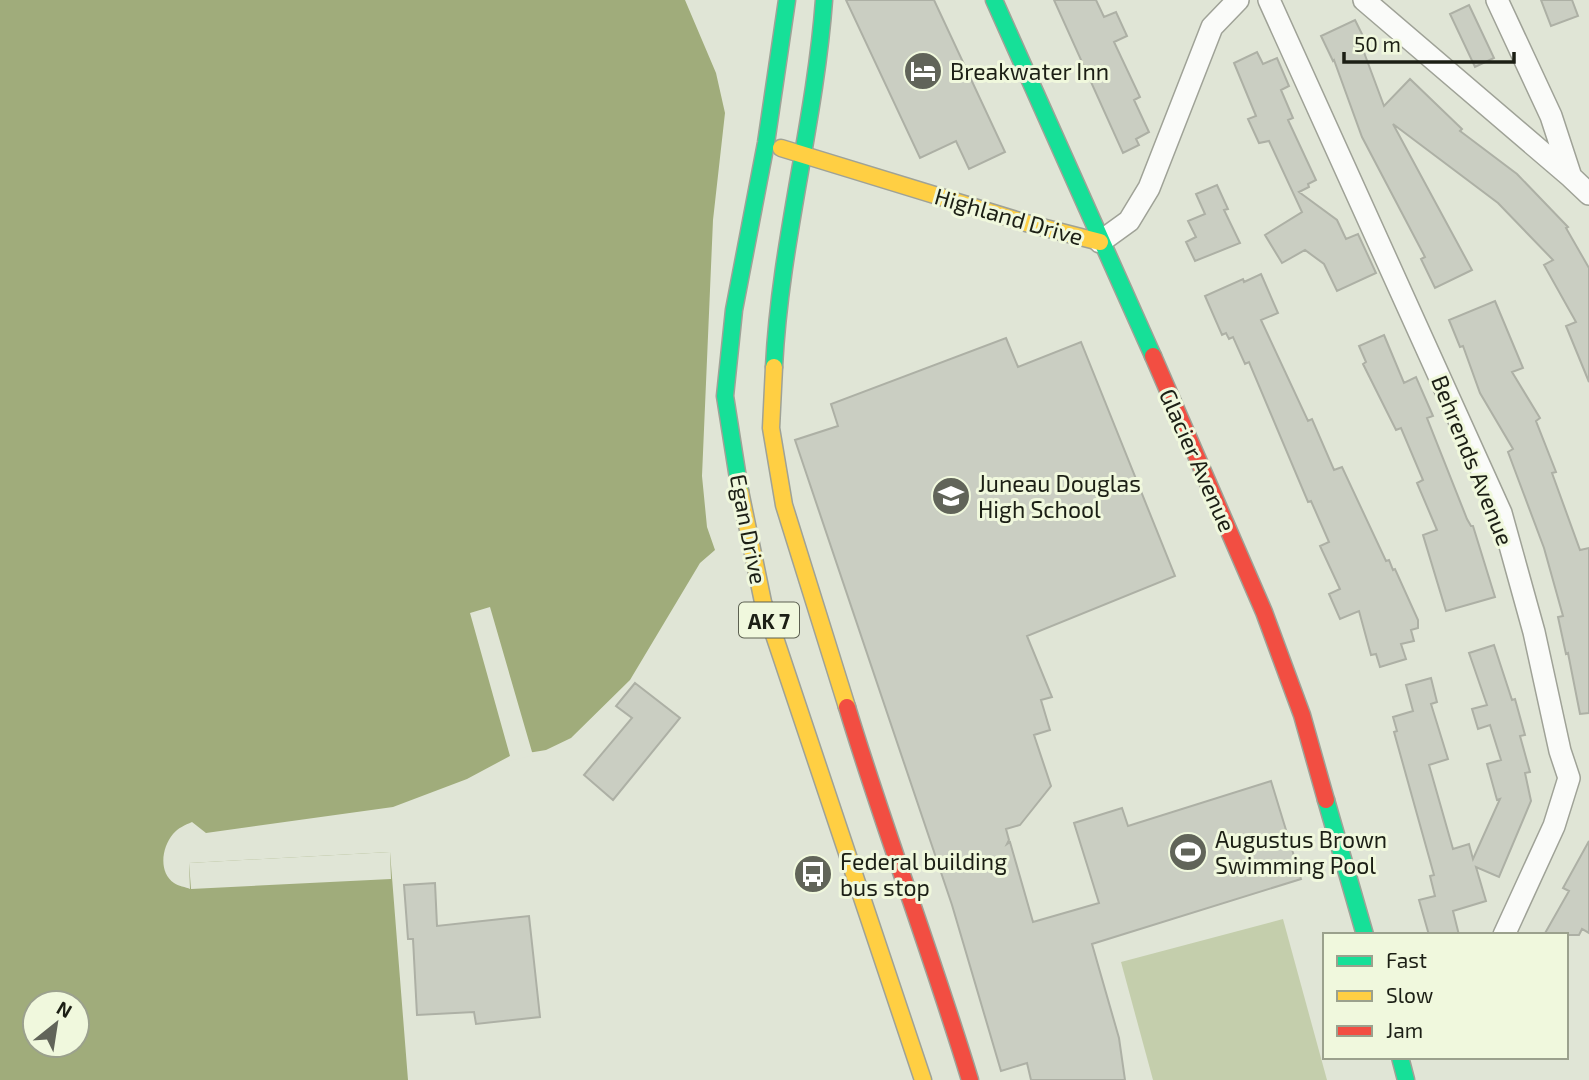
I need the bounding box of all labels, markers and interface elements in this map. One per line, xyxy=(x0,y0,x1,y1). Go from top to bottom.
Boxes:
scale bar xyxy=(1344,21,1514,65)
text: 50 m xyxy=(1354,31,1401,56)
hotel icon: Breakwater Inn xyxy=(902,50,944,92)
place label: Breakwater Inn xyxy=(950,57,1109,85)
street label: Highland Drive xyxy=(932,181,1086,251)
street label: Behrends Avenue xyxy=(1426,371,1520,549)
street label: Glacier Avenue xyxy=(1154,384,1242,536)
place label: Juneau Douglas High School xyxy=(978,469,1141,523)
street label: Egan Drive xyxy=(725,472,773,586)
school or university icon: Juneau Douglas High School xyxy=(930,475,972,517)
road number: AK 7 xyxy=(739,602,799,638)
place label: Augustus Brown Swimming Pool xyxy=(1215,825,1387,879)
sports icon: Augustus Brown Swimming Pool xyxy=(1167,831,1209,873)
place label: Federal building bus stop xyxy=(840,847,1007,901)
bus stop icon: Federal building bus stop xyxy=(792,853,834,895)
legend xyxy=(1323,933,1568,1059)
text: Fast xyxy=(1386,947,1427,972)
text: Slow xyxy=(1386,982,1433,1007)
north arrow xyxy=(21,989,91,1059)
text: N xyxy=(53,995,76,1022)
text: Jam xyxy=(1386,1017,1423,1042)

